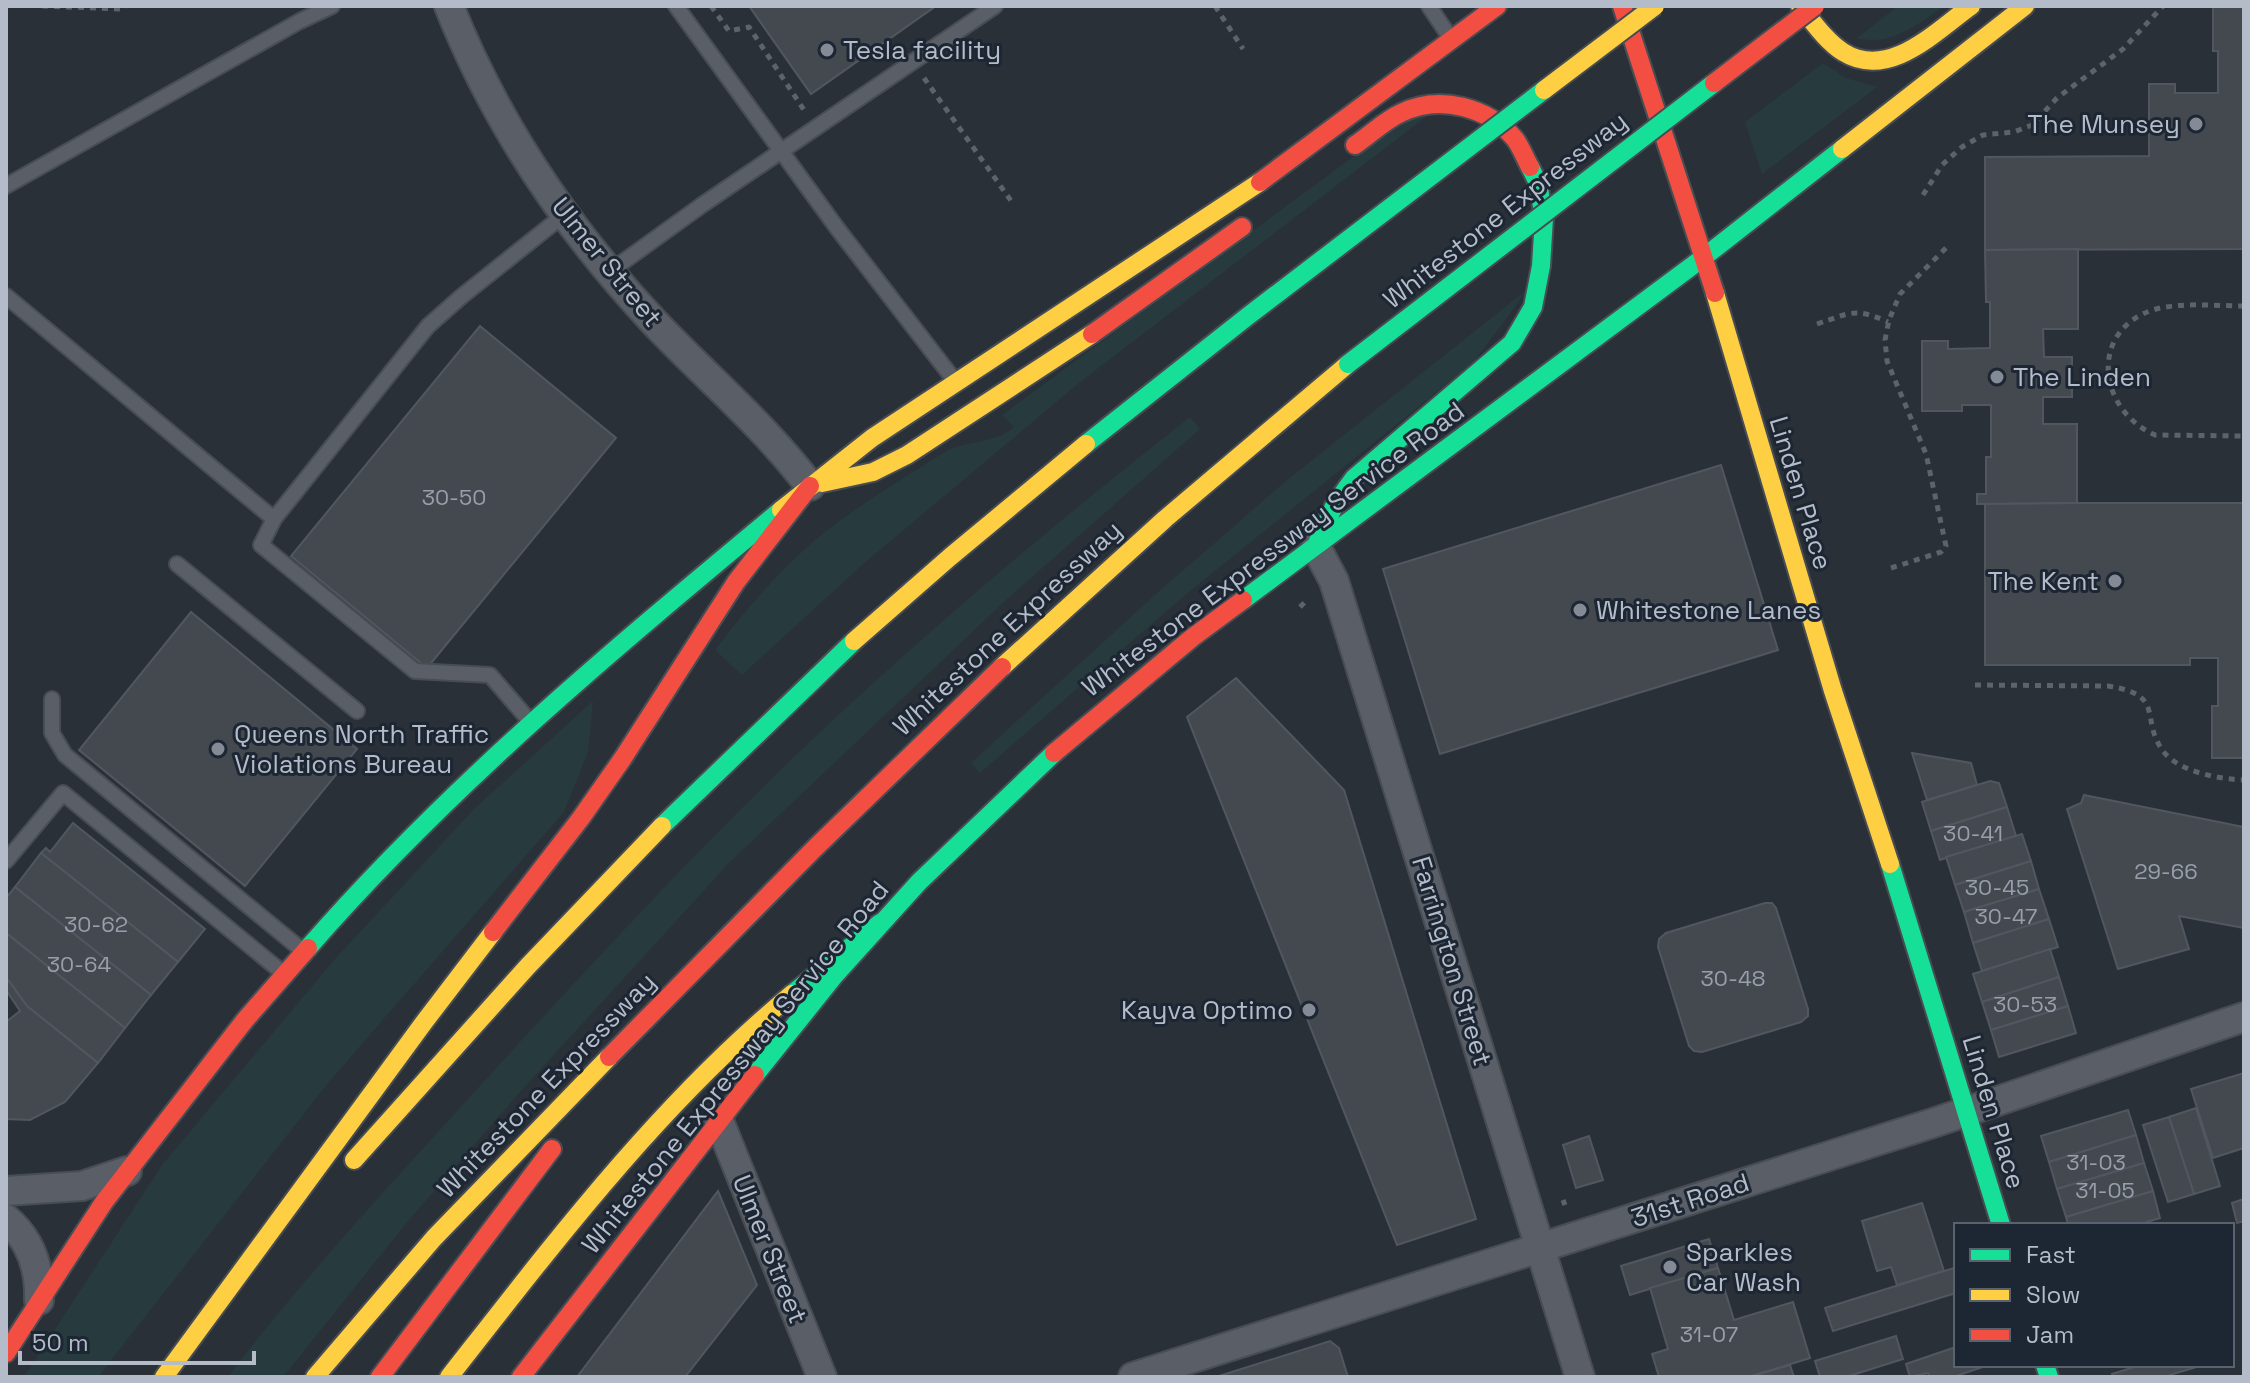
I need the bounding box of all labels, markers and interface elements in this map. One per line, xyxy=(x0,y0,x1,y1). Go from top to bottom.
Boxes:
place label: Tesla facility xyxy=(843,33,1001,67)
marker: Tesla facility xyxy=(818,41,836,59)
street label: Whitestone Expressway xyxy=(1376,104,1634,316)
place label: The Munsey xyxy=(2027,107,2180,141)
marker: The Munsey xyxy=(2187,115,2205,133)
street label: Ulmer Street xyxy=(544,190,670,334)
place label: The Linden xyxy=(2013,360,2151,394)
marker: The Linden xyxy=(1988,368,2006,386)
street label: Whitestone Expressway Service Road xyxy=(1075,394,1471,704)
street label: Linden Place xyxy=(1762,412,1840,574)
house number: 30-50 xyxy=(422,483,486,511)
street label: Whitestone Expressway xyxy=(885,513,1129,743)
place label: The Kent xyxy=(1987,564,2099,598)
marker: The Kent xyxy=(2106,572,2124,590)
place label: Whitestone Lanes xyxy=(1596,593,1821,627)
marker: Whitestone Lanes xyxy=(1571,601,1589,619)
place label: Queens North Traffic Violations Bureau xyxy=(234,717,489,781)
marker: Queens North Traffic Violations Bureau xyxy=(209,740,227,758)
house number: 30-41 xyxy=(1943,819,2003,847)
street label: Farrington Street xyxy=(1404,852,1500,1070)
house number: 29-66 xyxy=(2134,857,2198,885)
house number: 30-45 xyxy=(1965,873,2029,901)
street label: Whitestone Expressway Service Road xyxy=(574,874,896,1260)
house number: 30-47 xyxy=(1975,902,2037,930)
house number: 30-62 xyxy=(64,910,128,938)
house number: 30-64 xyxy=(47,950,112,978)
house number: 30-48 xyxy=(1701,964,1765,992)
street label: Whitestone Expressway xyxy=(429,965,663,1205)
house number: 30-53 xyxy=(1993,990,2057,1018)
place label: Kayva Optimo xyxy=(1121,993,1293,1027)
marker: Kayva Optimo xyxy=(1300,1001,1318,1019)
street label: Linden Place xyxy=(1955,1031,2033,1193)
house number: 31-03 xyxy=(2066,1148,2126,1176)
street label: 31st Road xyxy=(1627,1165,1753,1235)
street label: Ulmer Street xyxy=(725,1170,815,1328)
house number: 31-05 xyxy=(2075,1176,2135,1204)
legend xyxy=(1954,1223,2234,1367)
place label: Sparkles Car Wash xyxy=(1686,1235,1801,1299)
text: Fast xyxy=(2026,1239,2076,1270)
marker: Sparkles Car Wash xyxy=(1661,1258,1679,1276)
text: Slow xyxy=(2026,1279,2080,1310)
scale bar xyxy=(20,1315,254,1365)
text: Jam xyxy=(2026,1319,2074,1350)
house number: 31-07 xyxy=(1680,1320,1738,1348)
text: 50 m xyxy=(32,1327,89,1358)

